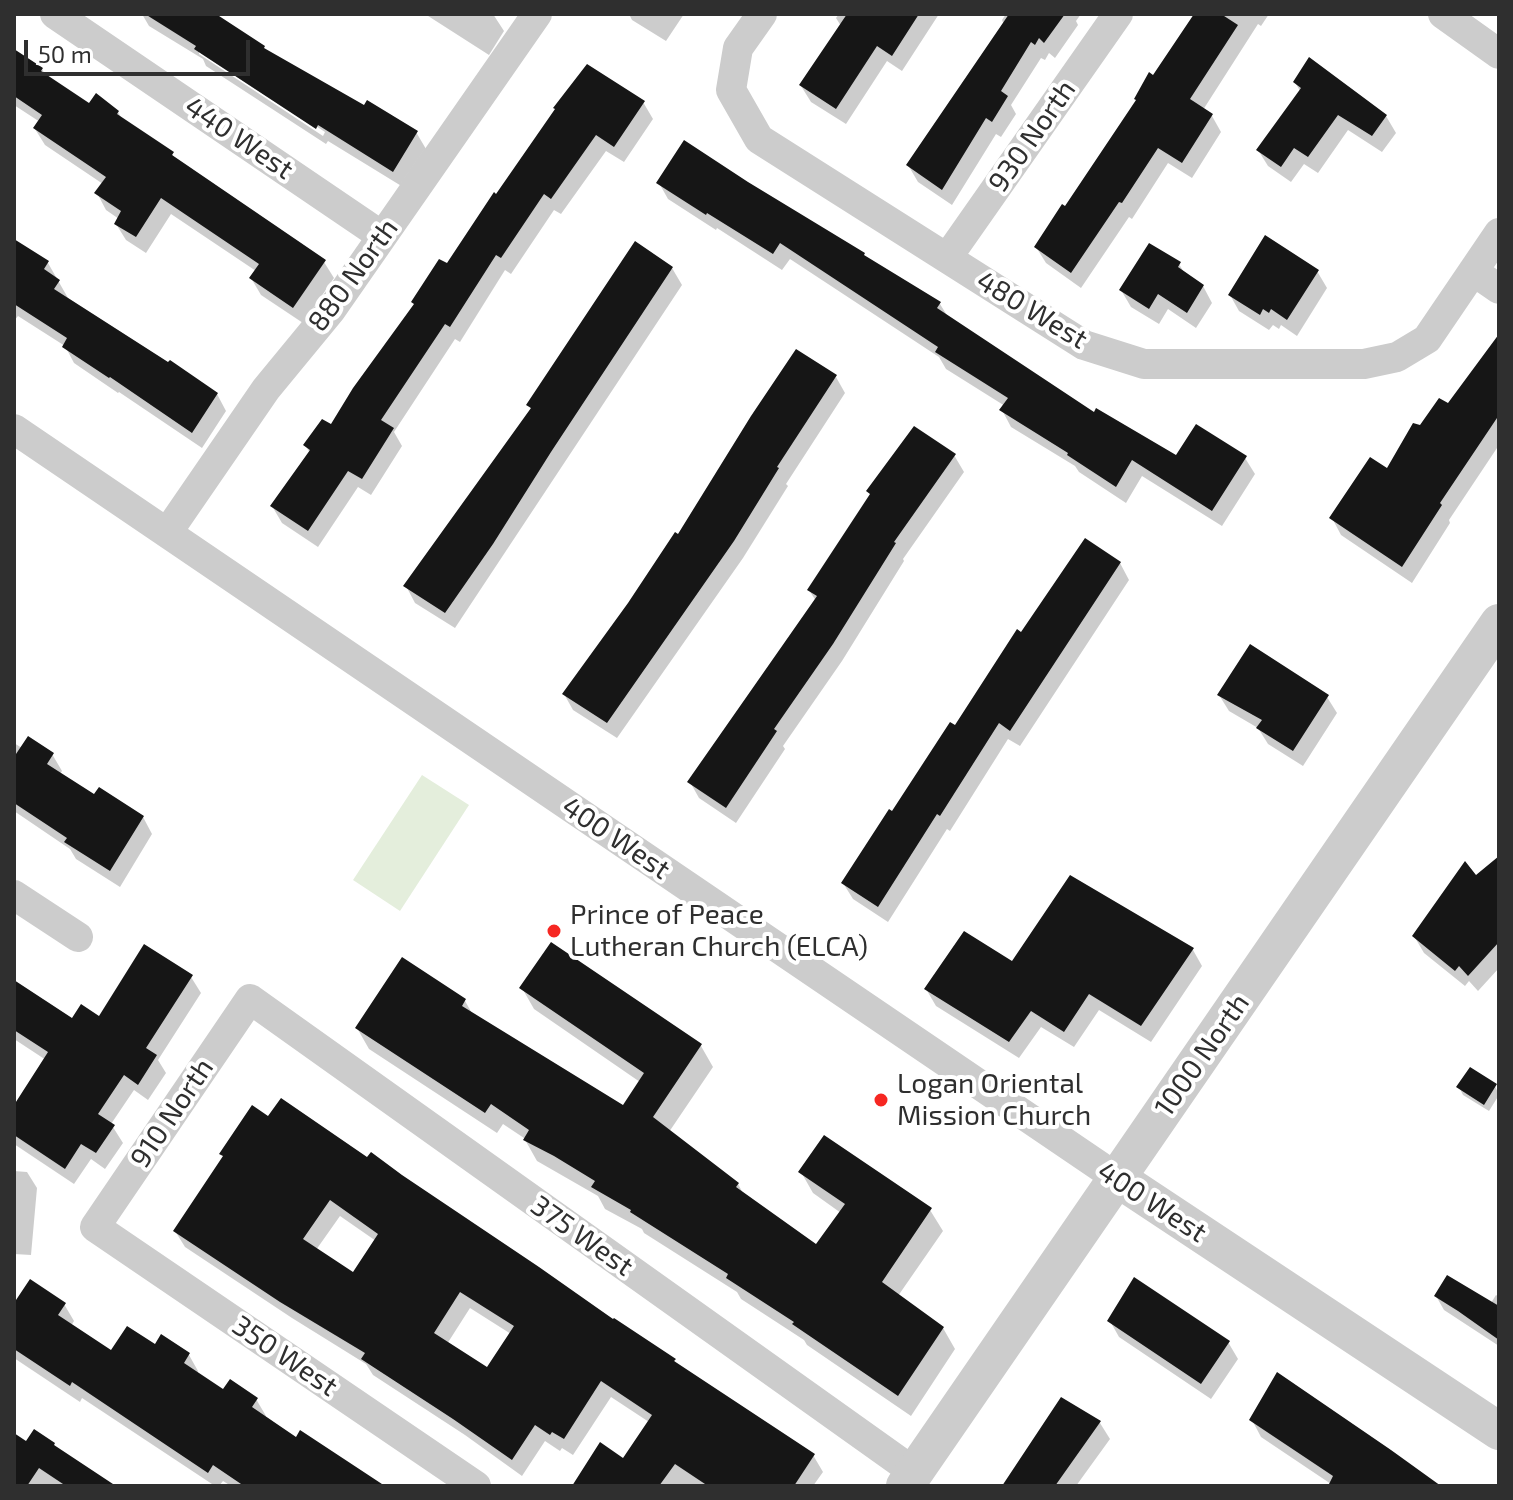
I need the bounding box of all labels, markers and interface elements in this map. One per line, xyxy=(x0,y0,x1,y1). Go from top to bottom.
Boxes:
scale bar xyxy=(28,24,254,74)
text: 50 m xyxy=(38,39,92,68)
street label: 930 North xyxy=(981,74,1083,198)
street label: 440 West xyxy=(178,90,300,186)
street label: 880 North xyxy=(301,212,405,338)
street label: 480 West xyxy=(970,264,1094,356)
street label: 400 West xyxy=(556,790,676,886)
place label: Prince of Peace Lutheran Church (ELCA) xyxy=(570,898,868,964)
marker: Prince of Peace Lutheran Church (ELCA) xyxy=(545,922,563,940)
street label: 1000 North xyxy=(1148,987,1256,1123)
street label: 910 North xyxy=(123,1052,221,1174)
place label: Logan Oriental Mission Church xyxy=(897,1067,1091,1133)
marker: Logan Oriental Mission Church xyxy=(872,1091,890,1109)
street label: 400 West xyxy=(1091,1154,1213,1250)
street label: 375 West xyxy=(524,1189,640,1283)
street label: 350 West xyxy=(226,1309,344,1403)

